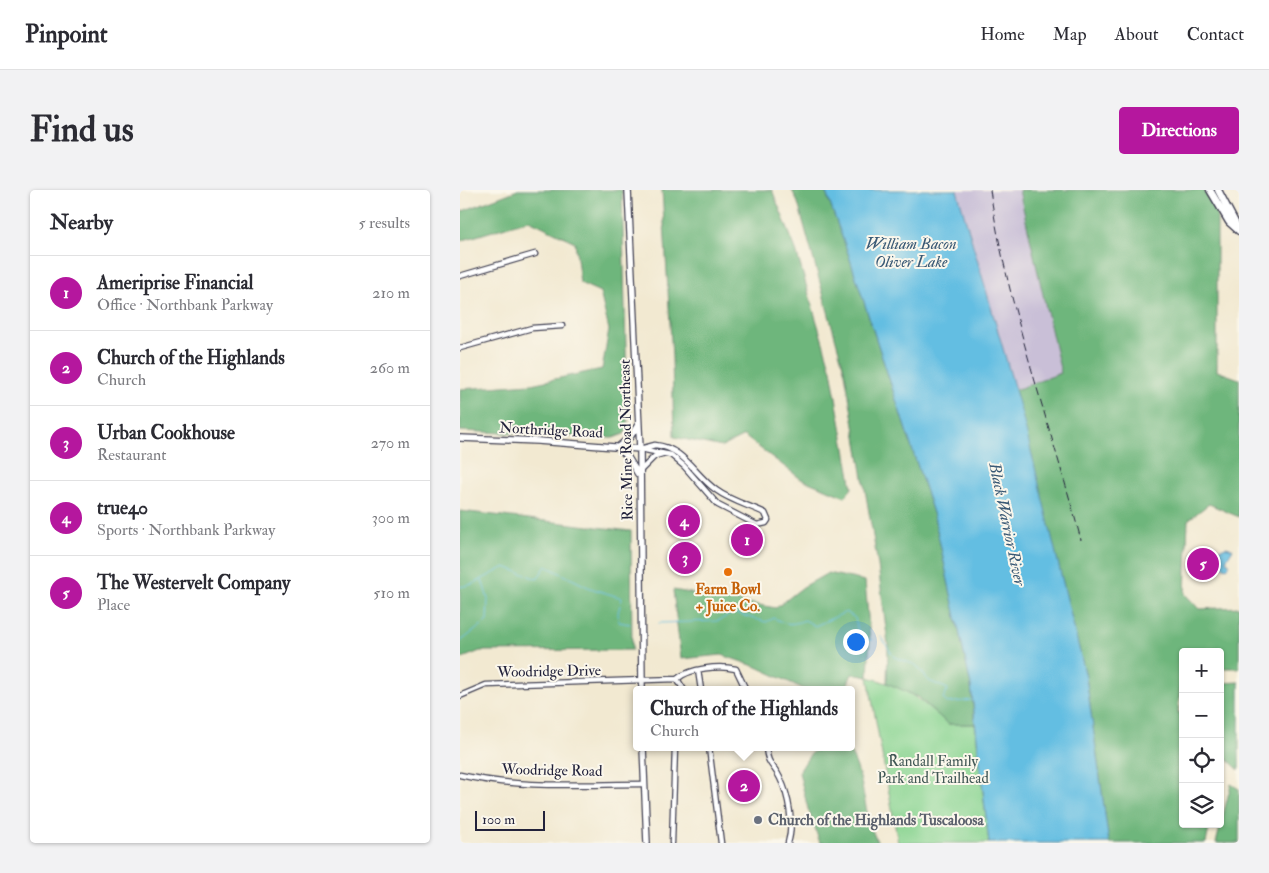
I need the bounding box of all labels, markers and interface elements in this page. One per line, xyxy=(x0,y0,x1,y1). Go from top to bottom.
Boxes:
text: Pinpoint xyxy=(25,19,108,50)
text: Home xyxy=(980,23,1025,46)
text: Map xyxy=(1053,23,1087,46)
text: About xyxy=(1115,23,1159,46)
text: Contact xyxy=(1187,23,1244,46)
button: Directions xyxy=(1119,107,1239,154)
text: Find us xyxy=(30,108,134,152)
text: Nearby xyxy=(50,209,113,236)
text: 5 results xyxy=(359,213,410,233)
water label: William Bacon Oliver Lake xyxy=(866,234,956,272)
text: Ameriprise Financial xyxy=(97,271,253,295)
text: 1 xyxy=(63,283,69,303)
text: 210 m xyxy=(372,283,410,303)
text: Office · Northbank Parkway xyxy=(97,295,273,315)
text: Church of the Highlands xyxy=(97,346,285,370)
text: 2 xyxy=(62,358,70,378)
text: 260 m xyxy=(370,358,410,378)
street label: Rice Mine Road Northeast xyxy=(616,359,637,521)
text: Church xyxy=(97,370,146,390)
street label: Northridge Road xyxy=(499,418,604,443)
text: Urban Cookhouse xyxy=(97,421,235,445)
text: 3 xyxy=(63,433,69,453)
text: 270 m xyxy=(371,433,410,453)
text: Restaurant xyxy=(97,445,166,465)
water label: Black Warrior River xyxy=(984,460,1030,588)
text: true40 xyxy=(97,496,148,520)
pin: 4 xyxy=(668,502,700,540)
text: 4 xyxy=(62,508,70,528)
text: 300 m xyxy=(372,508,410,528)
text: Sports · Northbank Parkway xyxy=(97,520,275,540)
pin: 1 xyxy=(731,521,763,559)
pin: 3 xyxy=(669,539,701,577)
pin: 5 xyxy=(1187,545,1219,583)
marker: Farm Bowl + Juice Co. xyxy=(722,566,734,578)
text: The Westervelt Company xyxy=(97,571,290,595)
place label: Farm Bowl + Juice Co. xyxy=(695,580,761,617)
text: 5 xyxy=(62,583,70,603)
text: 510 m xyxy=(373,583,410,603)
text: Place xyxy=(97,595,130,615)
your location xyxy=(843,629,869,655)
map controls xyxy=(1179,648,1224,828)
button: + xyxy=(1179,648,1224,693)
street label: Woodridge Drive xyxy=(496,661,601,682)
popup xyxy=(633,686,855,751)
button: − xyxy=(1179,693,1224,738)
text: Church of the Highlands xyxy=(650,697,838,721)
text: Church xyxy=(650,721,699,741)
button: locate xyxy=(1179,738,1224,783)
park label: Randall Family Park and Trailhead xyxy=(877,752,989,788)
street label: Woodridge Road xyxy=(500,760,603,781)
pin: 2 xyxy=(728,767,760,805)
button: layers xyxy=(1179,783,1224,828)
scale bar xyxy=(475,808,545,831)
text: 100 m xyxy=(482,811,515,828)
place label: Church of the Highlands Tuscaloosa xyxy=(768,811,984,831)
marker: Church of the Highlands Tuscaloosa xyxy=(752,814,764,826)

